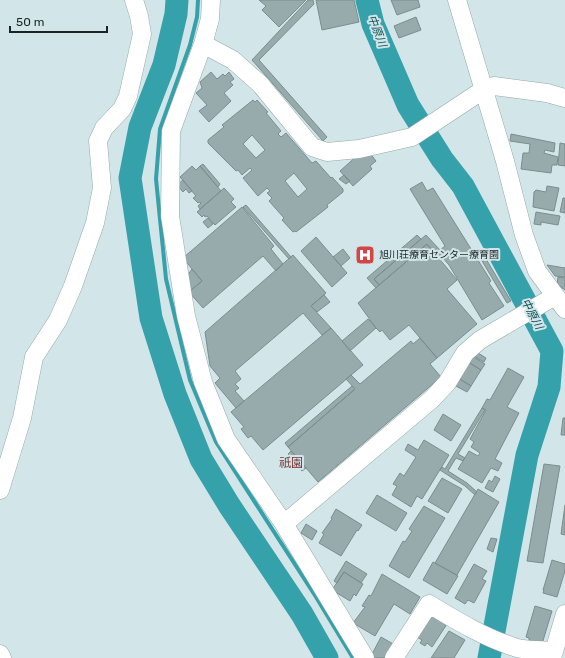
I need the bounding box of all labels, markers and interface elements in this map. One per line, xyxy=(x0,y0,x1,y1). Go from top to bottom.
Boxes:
scale bar xyxy=(10,8,107,34)
water label: 中原川 xyxy=(365,13,389,50)
text: 50 m xyxy=(16,15,44,29)
hospital icon: 旭川荘療育センター療育園 xyxy=(354,244,376,266)
place label: 旭川荘療育センター療育園 xyxy=(379,249,499,261)
water label: 中原川 xyxy=(519,296,546,333)
district label: 祇園 xyxy=(279,456,303,470)

